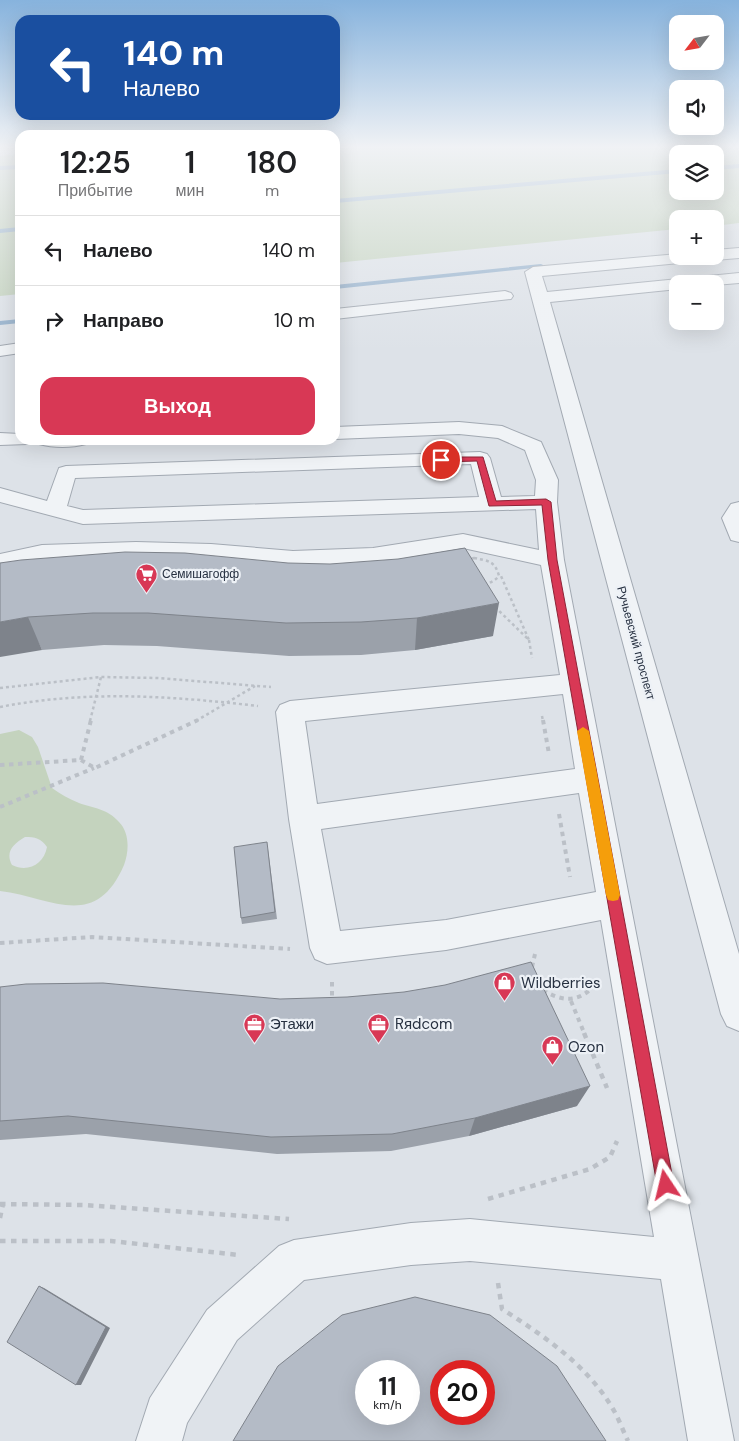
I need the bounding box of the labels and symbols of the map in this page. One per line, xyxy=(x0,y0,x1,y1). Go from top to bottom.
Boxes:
north arrow xyxy=(669,15,724,70)
pin xyxy=(420,439,462,481)
supermarket icon: Семишагофф xyxy=(134,562,158,593)
place label: Семишагофф xyxy=(162,566,239,582)
street label: Ручьевский проспект xyxy=(613,584,659,702)
shop icon: Wildberries xyxy=(493,971,517,1002)
place label: Wildberries xyxy=(521,973,601,993)
office icon: Этажи xyxy=(242,1012,266,1043)
office icon: Rяdcom xyxy=(367,1012,391,1043)
place label: Этажи xyxy=(270,1014,314,1034)
place label: Rяdcom xyxy=(395,1014,452,1034)
shop icon: Ozon xyxy=(540,1035,564,1066)
place label: Ozon xyxy=(568,1037,604,1057)
position arrow xyxy=(639,1158,691,1210)
speed limit sign: 20 xyxy=(430,1360,495,1425)

